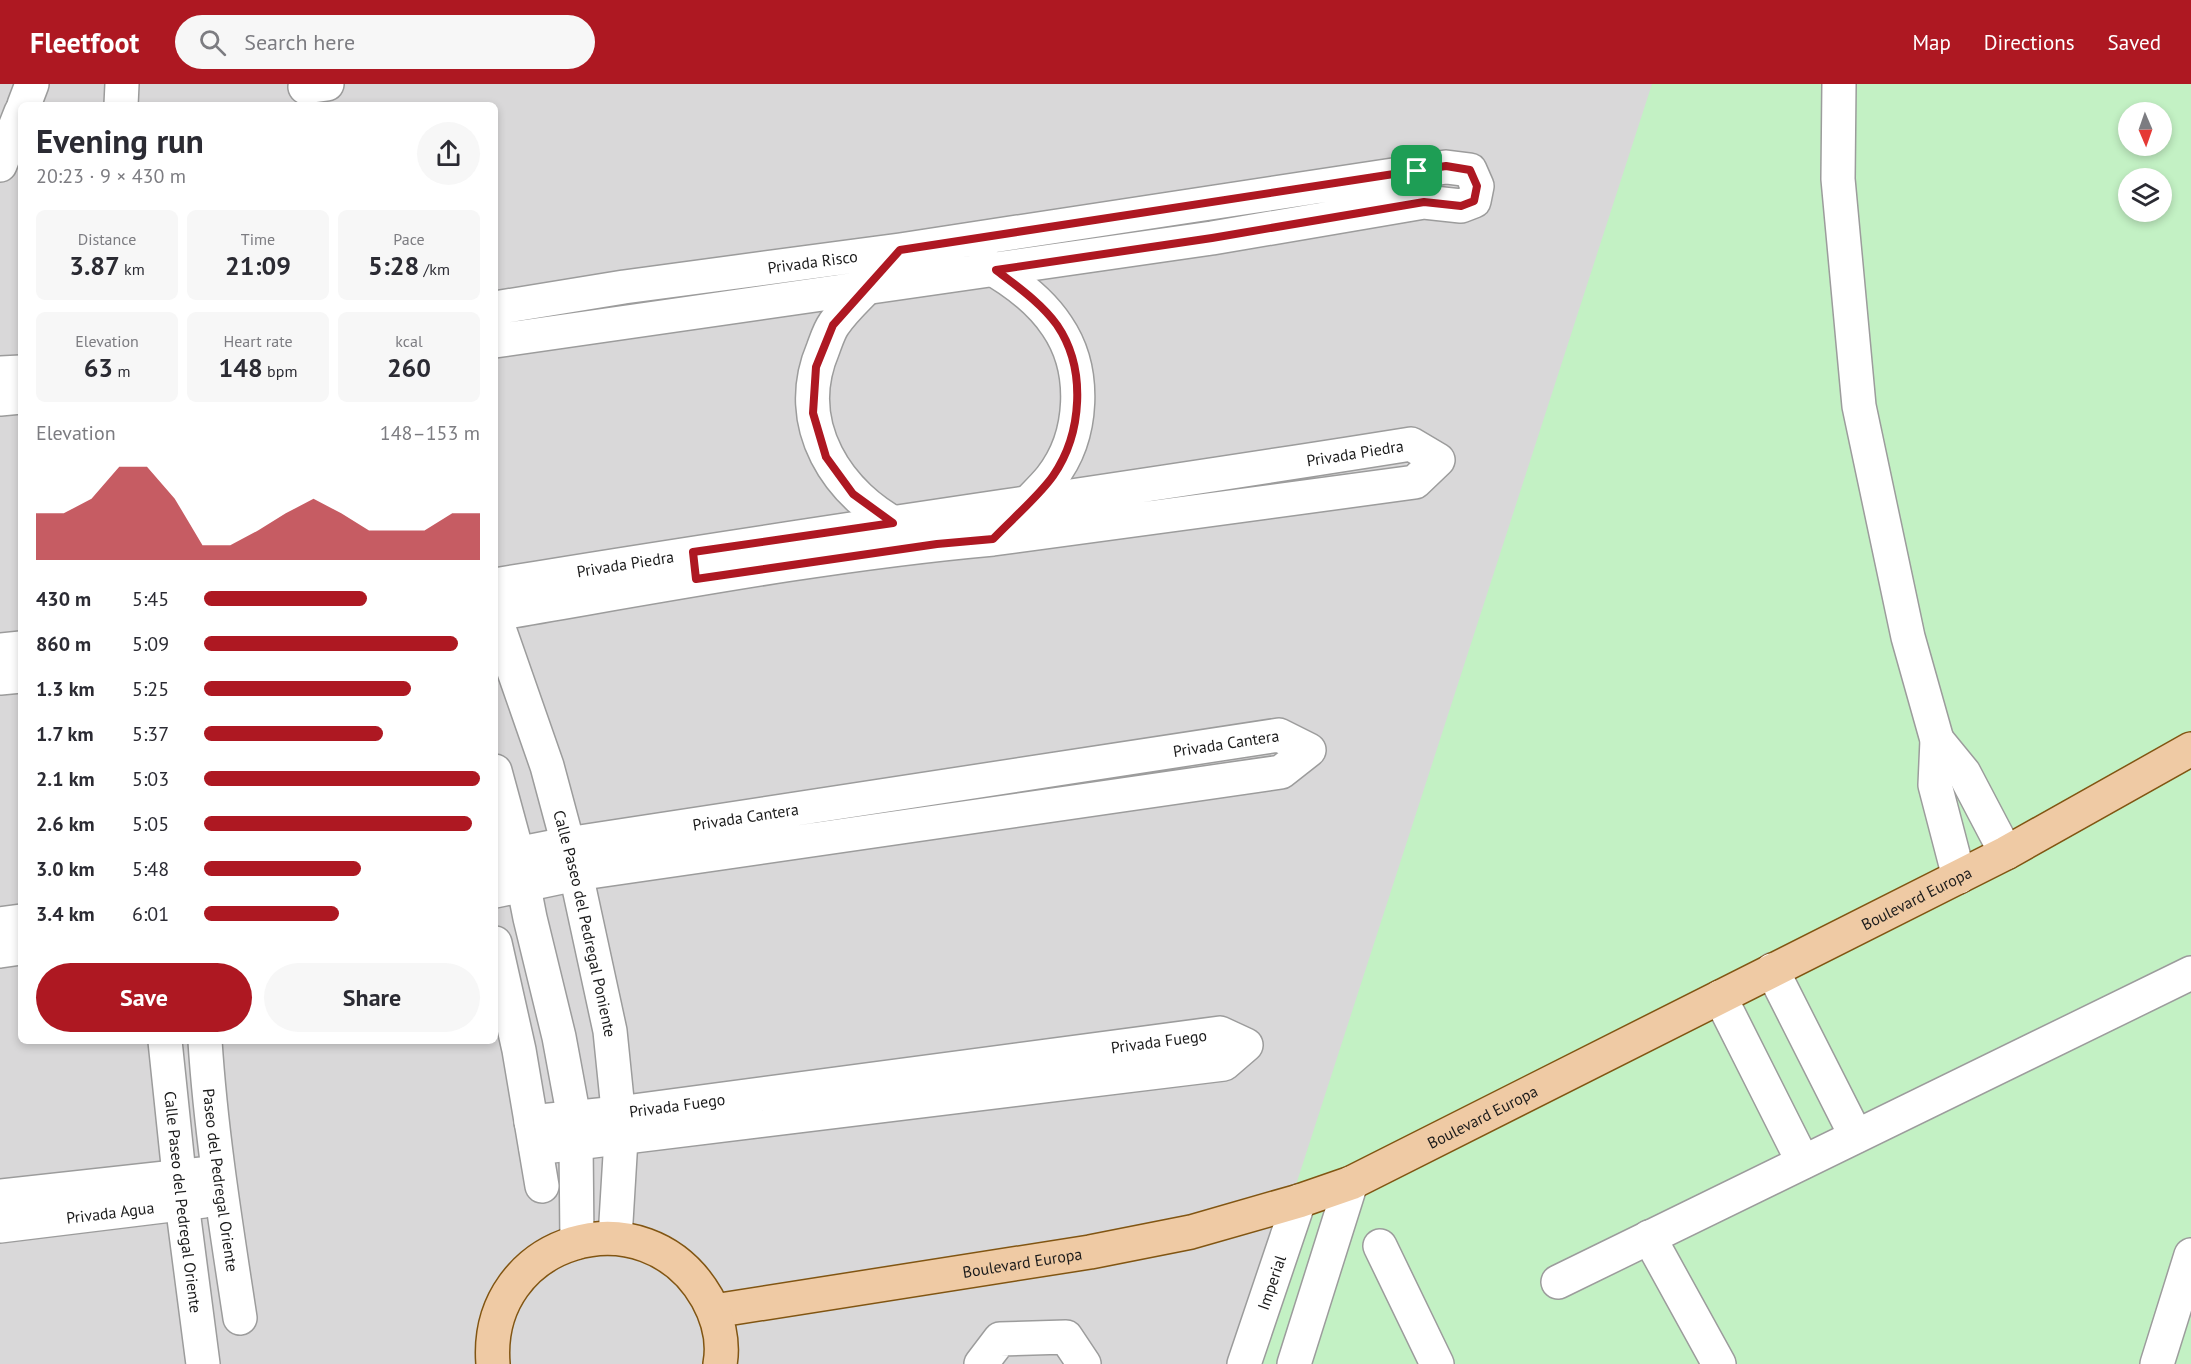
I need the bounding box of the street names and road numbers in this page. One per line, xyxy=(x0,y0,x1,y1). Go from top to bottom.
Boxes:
street label: Privada Risco xyxy=(766,246,859,278)
street label: Privada Piedra xyxy=(1305,435,1405,470)
street label: Privada Piedra xyxy=(575,546,675,581)
street label: Privada Cantera xyxy=(1172,725,1280,761)
street label: Privada Cantera xyxy=(691,799,800,835)
street label: Calle Paseo del Pedregal Poniente xyxy=(549,808,621,1038)
street label: Boulevard Europa xyxy=(1858,862,1975,934)
street label: Privada Fuego xyxy=(1110,1025,1208,1057)
street label: Boulevard Europa xyxy=(1424,1081,1541,1153)
street label: Paseo del Pedregal Oriente xyxy=(199,1088,243,1273)
street label: Privada Fuego xyxy=(628,1089,726,1121)
street label: Calle Paseo del Pedregal Oriente xyxy=(160,1090,206,1314)
street label: Privada Agua xyxy=(65,1197,155,1228)
street label: Boulevard Europa xyxy=(961,1243,1083,1282)
street label: Imperial xyxy=(1253,1252,1290,1313)

